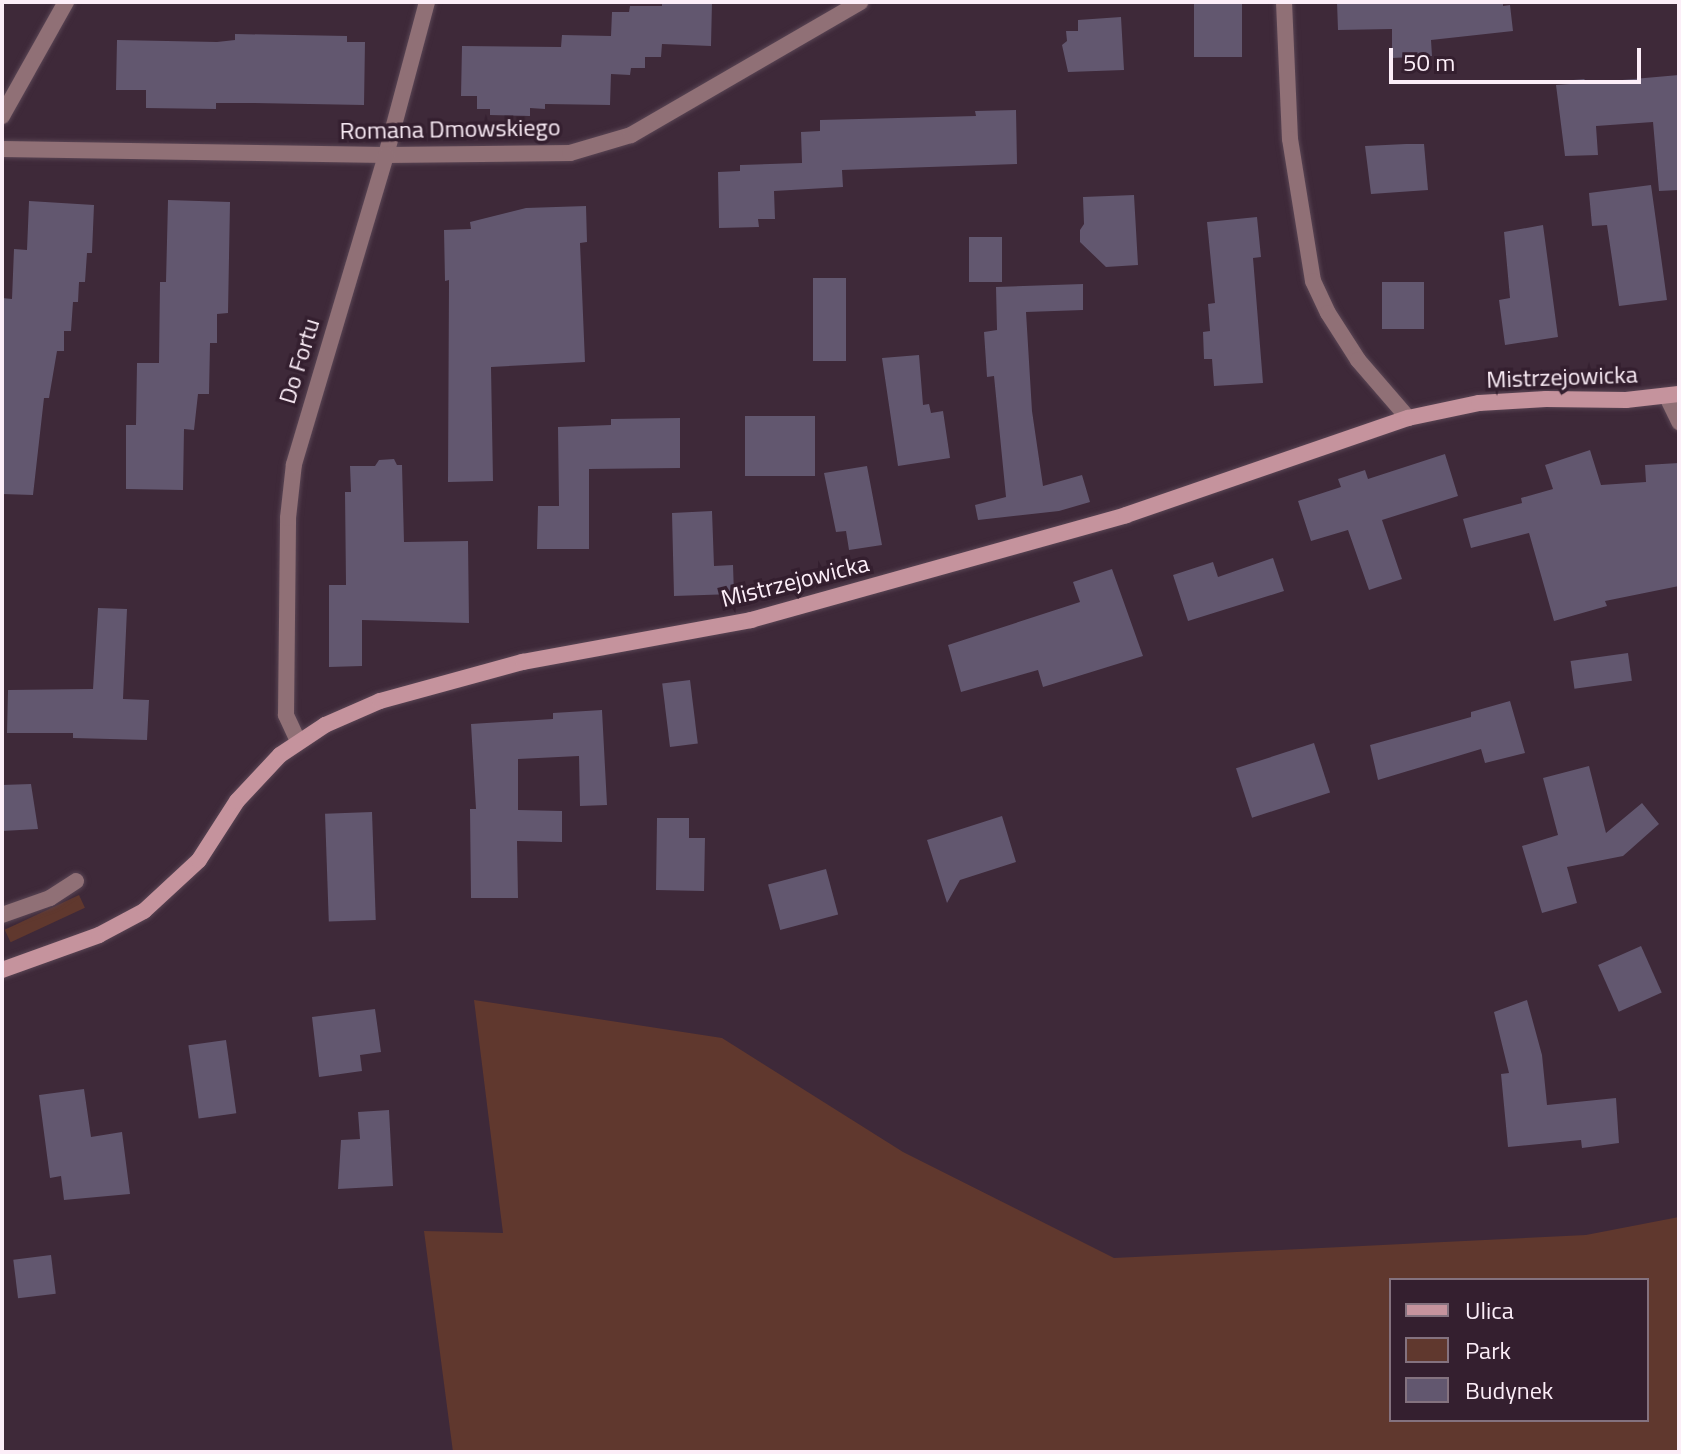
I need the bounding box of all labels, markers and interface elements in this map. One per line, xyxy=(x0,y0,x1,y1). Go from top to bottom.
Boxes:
scale bar xyxy=(1393,32,1645,82)
text: 50 m xyxy=(1403,44,1455,80)
street label: Romana Dmowskiego xyxy=(339,113,561,145)
street label: Do Fortu xyxy=(272,315,326,407)
street label: Mistrzejowicka xyxy=(1486,360,1638,394)
street label: Mistrzejowicka xyxy=(718,549,872,613)
legend xyxy=(1389,1278,1649,1422)
text: Ulica xyxy=(1465,1292,1514,1328)
text: Park xyxy=(1465,1332,1511,1368)
text: Budynek xyxy=(1465,1372,1553,1408)

